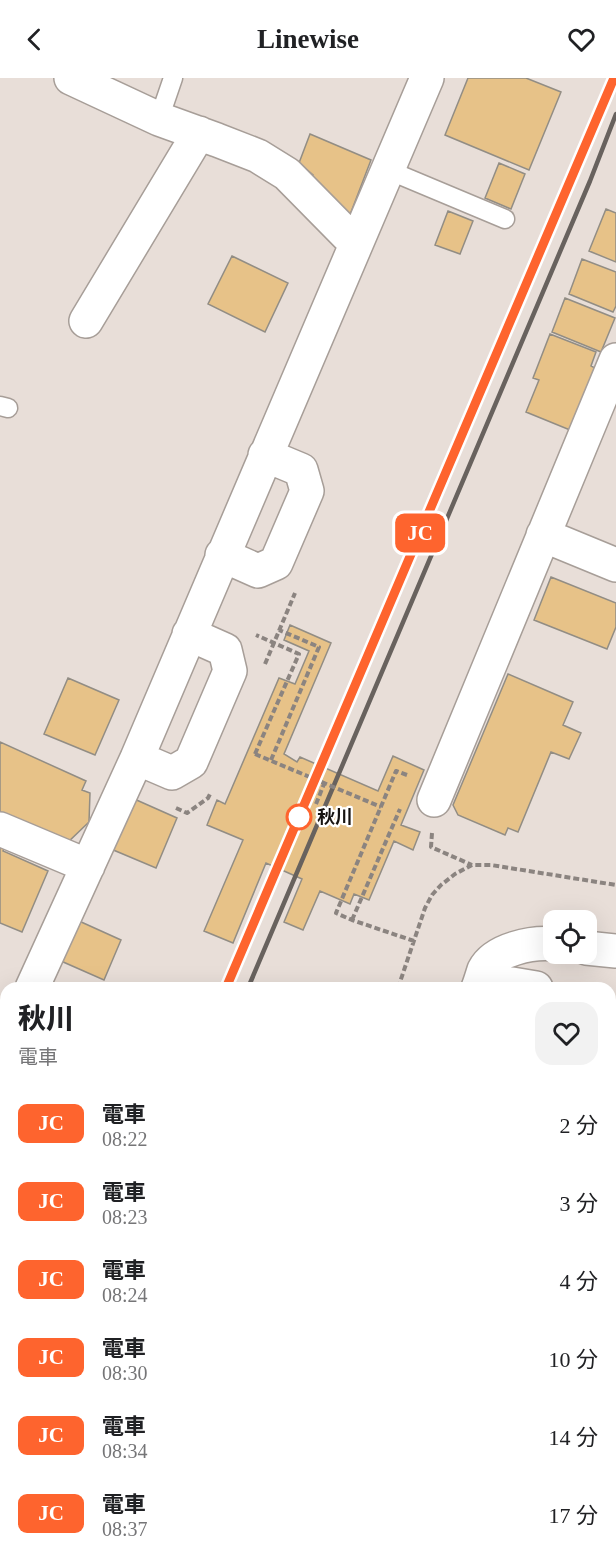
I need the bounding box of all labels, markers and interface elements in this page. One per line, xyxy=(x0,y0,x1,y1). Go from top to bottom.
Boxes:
icon: back xyxy=(18,23,51,56)
icon: heart xyxy=(565,23,598,56)
text: Linewise xyxy=(257,24,359,54)
line badge: JC xyxy=(393,514,447,552)
text: JC xyxy=(407,521,433,545)
marker: 秋川 xyxy=(286,804,312,830)
place label: 秋川 xyxy=(317,807,353,827)
map controls xyxy=(543,910,597,964)
button: locate xyxy=(543,910,597,964)
button: heart xyxy=(535,1002,598,1065)
text: 秋川 xyxy=(18,1003,74,1034)
text: 電車 xyxy=(18,1046,58,1068)
text: 電車 xyxy=(102,1102,146,1127)
text: JC xyxy=(38,1111,64,1135)
text: 2 分 xyxy=(559,1113,598,1138)
text: 08:22 xyxy=(102,1128,148,1150)
text: 電車 xyxy=(102,1180,146,1205)
text: JC xyxy=(38,1189,64,1213)
text: 3 分 xyxy=(559,1191,598,1216)
text: 08:23 xyxy=(102,1206,148,1228)
text: 電車 xyxy=(102,1258,146,1283)
text: JC xyxy=(38,1267,64,1291)
text: 4 分 xyxy=(559,1269,598,1294)
text: 08:24 xyxy=(102,1284,148,1306)
text: 電車 xyxy=(102,1336,146,1361)
text: JC xyxy=(38,1345,64,1369)
text: 10 分 xyxy=(548,1347,598,1372)
text: 08:30 xyxy=(102,1362,148,1384)
text: 電車 xyxy=(102,1414,146,1439)
text: JC xyxy=(38,1423,64,1447)
text: 14 分 xyxy=(548,1425,598,1450)
text: 08:34 xyxy=(102,1440,148,1462)
text: 電車 xyxy=(102,1492,146,1517)
text: JC xyxy=(38,1501,64,1525)
text: 17 分 xyxy=(548,1503,598,1528)
text: 08:37 xyxy=(102,1518,148,1540)

